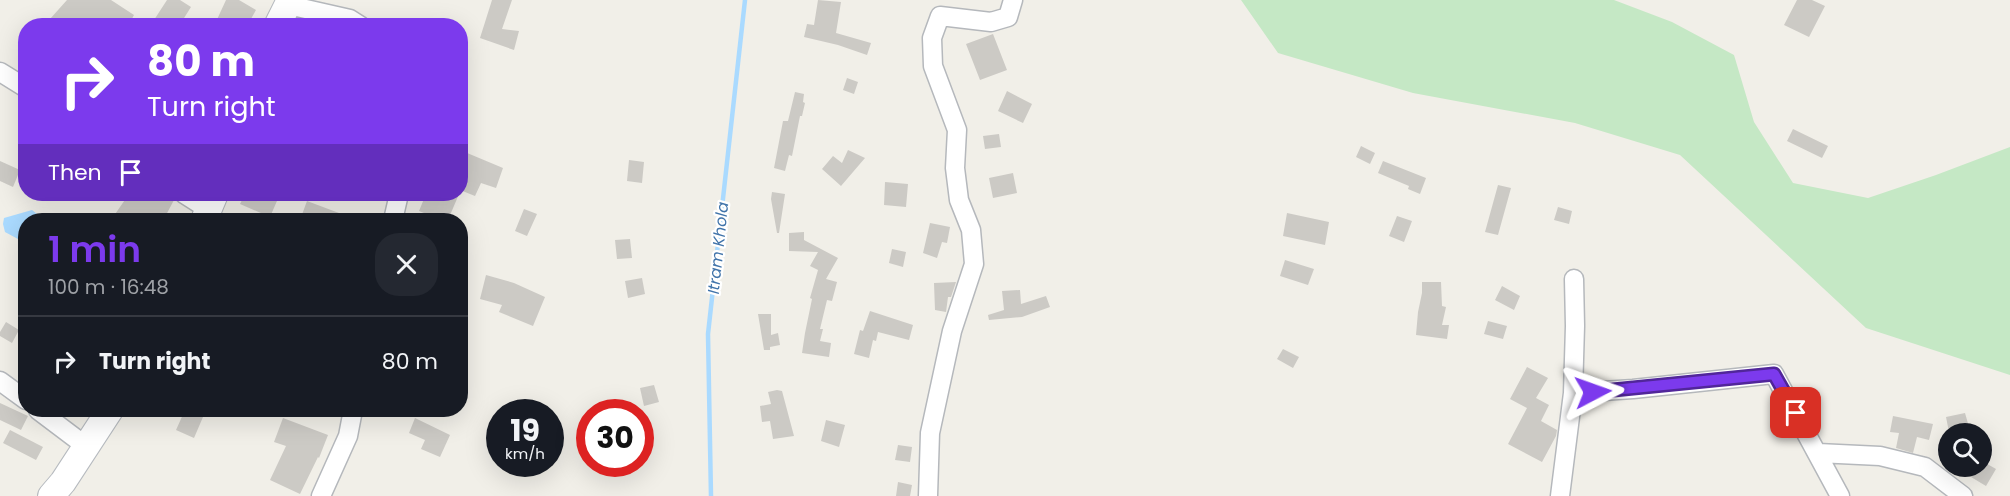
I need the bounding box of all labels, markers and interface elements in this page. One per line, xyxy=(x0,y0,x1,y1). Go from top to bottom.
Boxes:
text: 80 m xyxy=(147,32,255,91)
icon: right xyxy=(48,42,126,120)
text: Turn right xyxy=(147,88,276,125)
icon: arrive xyxy=(114,156,147,189)
text: Then xyxy=(48,157,102,188)
water label: Itram Khola xyxy=(702,201,734,295)
text: 1 min xyxy=(48,224,141,275)
button: close xyxy=(375,233,438,296)
text: 100 m · 16:48 xyxy=(48,273,169,301)
icon: right xyxy=(48,345,81,378)
text: Turn right xyxy=(99,346,210,377)
text: 80 m xyxy=(382,346,438,377)
position arrow xyxy=(1561,360,1625,424)
pin xyxy=(1770,387,1821,438)
icon: arrive xyxy=(1779,396,1812,429)
speed limit sign: 30 xyxy=(576,399,654,477)
text: 19 xyxy=(510,409,540,452)
map controls xyxy=(1938,423,1992,477)
button: search xyxy=(1938,423,1992,477)
text: km/h xyxy=(505,443,545,464)

